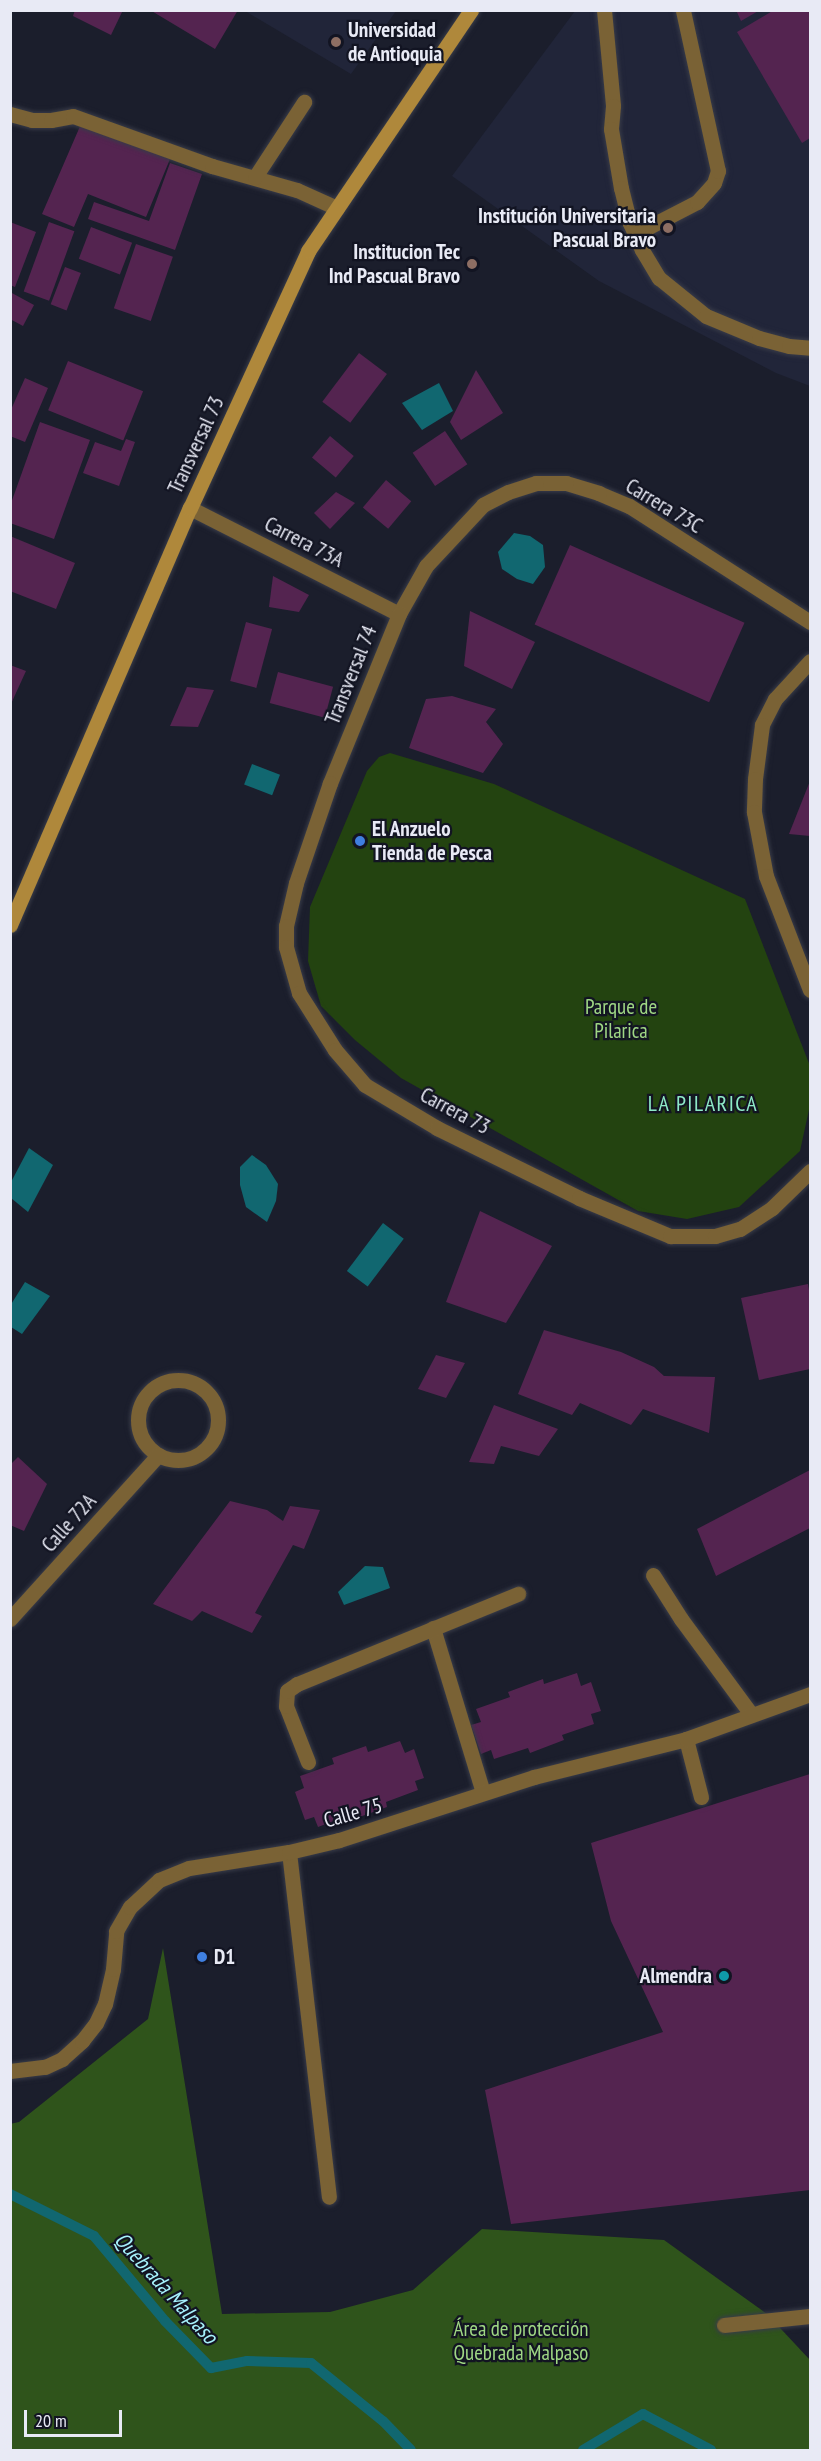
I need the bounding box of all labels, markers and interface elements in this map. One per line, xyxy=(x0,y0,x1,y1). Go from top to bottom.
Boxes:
place label: Universidad de Antioquia xyxy=(348,17,443,67)
marker: Universidad de Antioquia xyxy=(329,35,343,49)
place label: Institución Universitaria Pascual Bravo xyxy=(478,203,656,253)
marker: Institución Universitaria Pascual Bravo xyxy=(661,221,675,235)
place label: Institucion Tec Ind Pascual Bravo xyxy=(329,239,460,289)
marker: Institucion Tec Ind Pascual Bravo xyxy=(465,257,479,271)
street label: Transversal 73 xyxy=(163,392,229,498)
street label: Carrera 73C xyxy=(621,473,707,539)
street label: Carrera 73A xyxy=(260,511,348,573)
street label: Transversal 74 xyxy=(320,622,382,728)
place label: El Anzuelo Tienda de Pesca xyxy=(372,816,492,866)
marker: El Anzuelo Tienda de Pesca xyxy=(353,834,367,848)
park label: Parque de Pilarica xyxy=(585,994,657,1044)
street label: Carrera 73 xyxy=(416,1082,494,1140)
district label: LA PILARICA xyxy=(647,1091,759,1117)
street label: Calle 72A xyxy=(36,1489,102,1557)
street label: Calle 75 xyxy=(321,1793,385,1833)
place label: D1 xyxy=(214,1944,235,1970)
marker: D1 xyxy=(195,1950,209,1964)
place label: Almendra xyxy=(640,1963,712,1989)
marker: Almendra xyxy=(717,1969,731,1983)
water label: Quebrada Malpaso xyxy=(109,2227,223,2349)
park label: Área de protección Quebrada Malpaso xyxy=(454,2316,588,2366)
scale bar xyxy=(27,2398,124,2436)
text: 20 m xyxy=(35,2409,67,2432)

